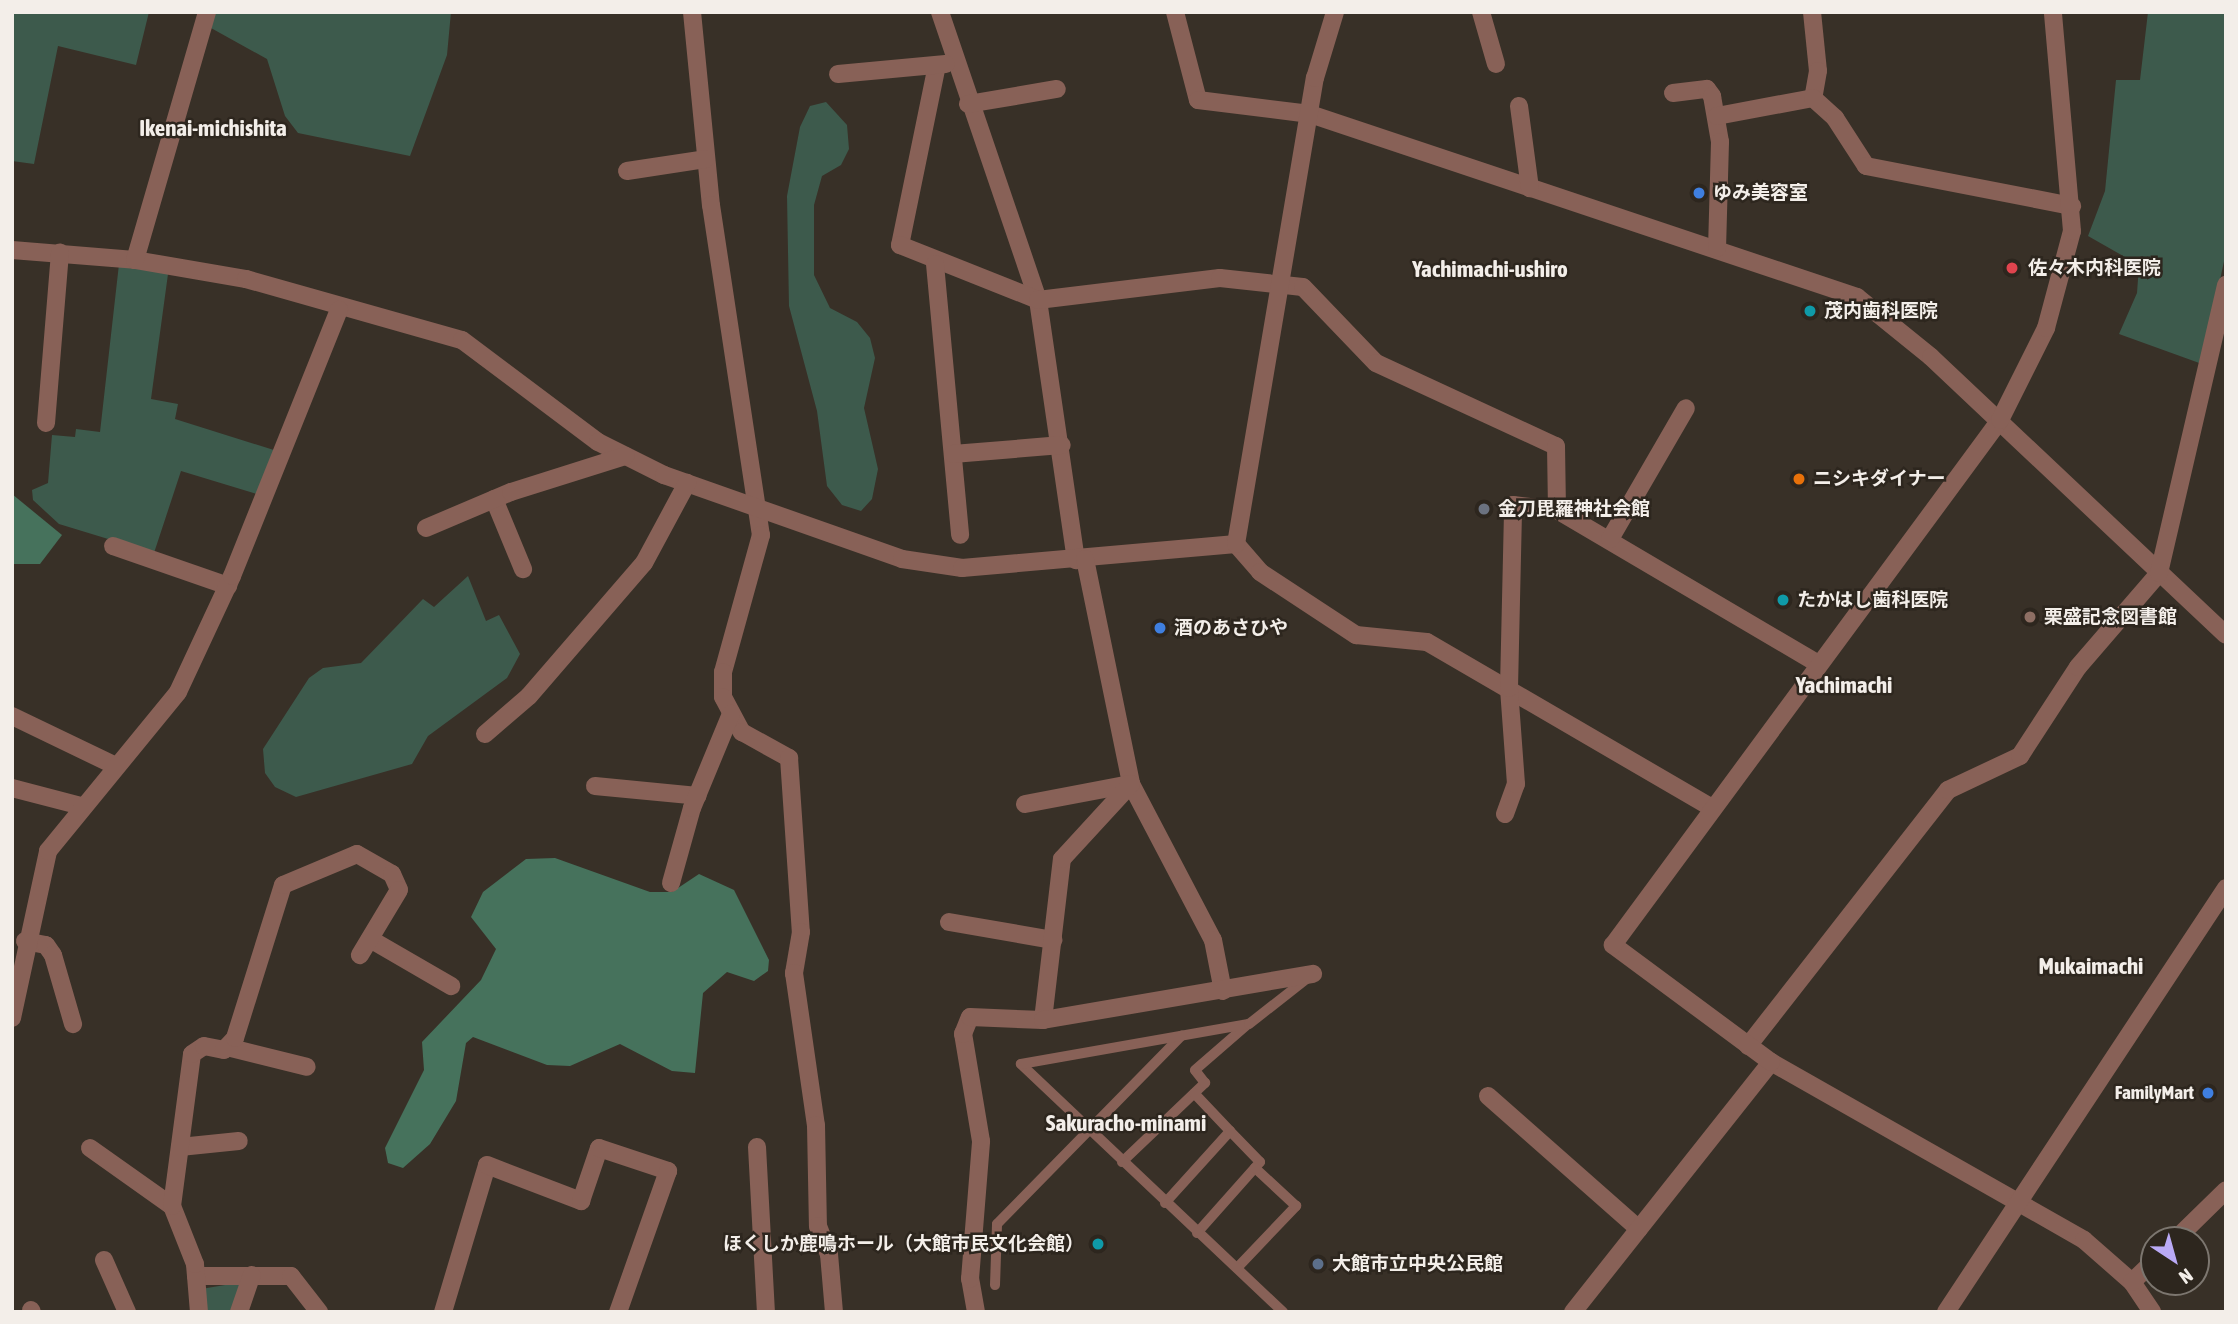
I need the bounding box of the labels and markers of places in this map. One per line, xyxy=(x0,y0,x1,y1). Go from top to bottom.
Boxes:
place label: ゆみ美容室 xyxy=(1713,182,1808,204)
marker: ゆみ美容室 xyxy=(1691,185,1707,201)
place label: 佐々木内科医院 xyxy=(2028,257,2161,279)
marker: 佐々木内科医院 xyxy=(2002,258,2022,278)
place label: 茂内歯科医院 xyxy=(1824,300,1938,322)
marker: 茂内歯科医院 xyxy=(1802,303,1818,319)
place label: ニシキダイナー xyxy=(1813,468,1946,490)
marker: ニシキダイナー xyxy=(1791,471,1807,487)
place label: 金刀毘羅神社会館 xyxy=(1498,498,1650,520)
marker: 金刀毘羅神社会館 xyxy=(1476,501,1492,517)
place label: たかはし歯科医院 xyxy=(1797,589,1949,611)
marker: たかはし歯科医院 xyxy=(1775,592,1791,608)
place label: 栗盛記念図書館 xyxy=(2044,606,2177,628)
marker: 栗盛記念図書館 xyxy=(2022,609,2038,625)
place label: 酒のあさひや xyxy=(1174,617,1288,639)
marker: 酒のあさひや xyxy=(1152,620,1168,636)
place label: FamilyMart xyxy=(2115,1082,2194,1104)
marker: FamilyMart xyxy=(2200,1085,2216,1101)
place label: ほくしか鹿鳴ホール（大館市民文化会館） xyxy=(723,1233,1084,1255)
marker: ほくしか鹿鳴ホール（大館市民文化会館） xyxy=(1090,1236,1106,1252)
place label: 大館市立中央公民館 xyxy=(1332,1253,1503,1275)
marker: 大館市立中央公民館 xyxy=(1310,1256,1326,1272)

